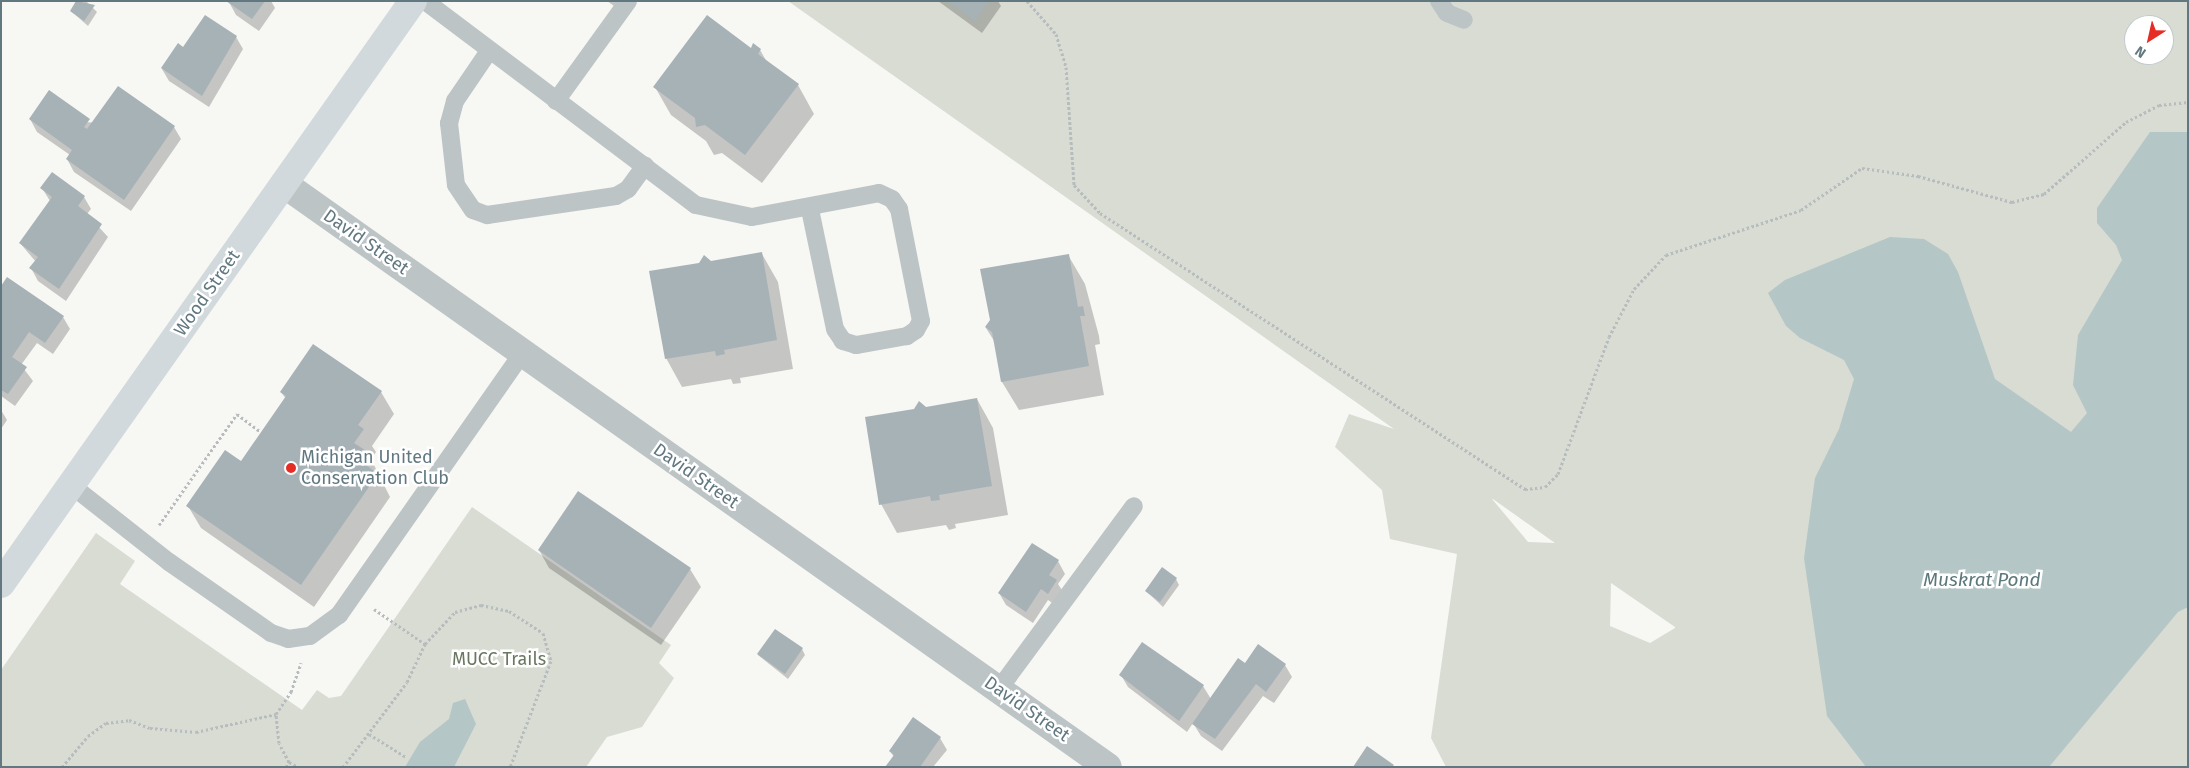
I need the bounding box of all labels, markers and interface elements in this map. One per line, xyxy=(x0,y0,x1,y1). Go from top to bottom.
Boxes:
north arrow xyxy=(2124,15,2174,65)
text: N xyxy=(2132,42,2149,62)
street label: David Street xyxy=(319,205,413,279)
street label: Wood Street xyxy=(169,246,245,340)
street label: David Street xyxy=(649,439,743,513)
place label: Michigan United Conservation Club xyxy=(301,447,449,489)
marker: Michigan United Conservation Club xyxy=(285,462,297,474)
water label: Muskrat Pond xyxy=(1923,569,2041,591)
park label: MUCC Trails xyxy=(452,648,546,670)
street label: David Street xyxy=(980,672,1074,746)

